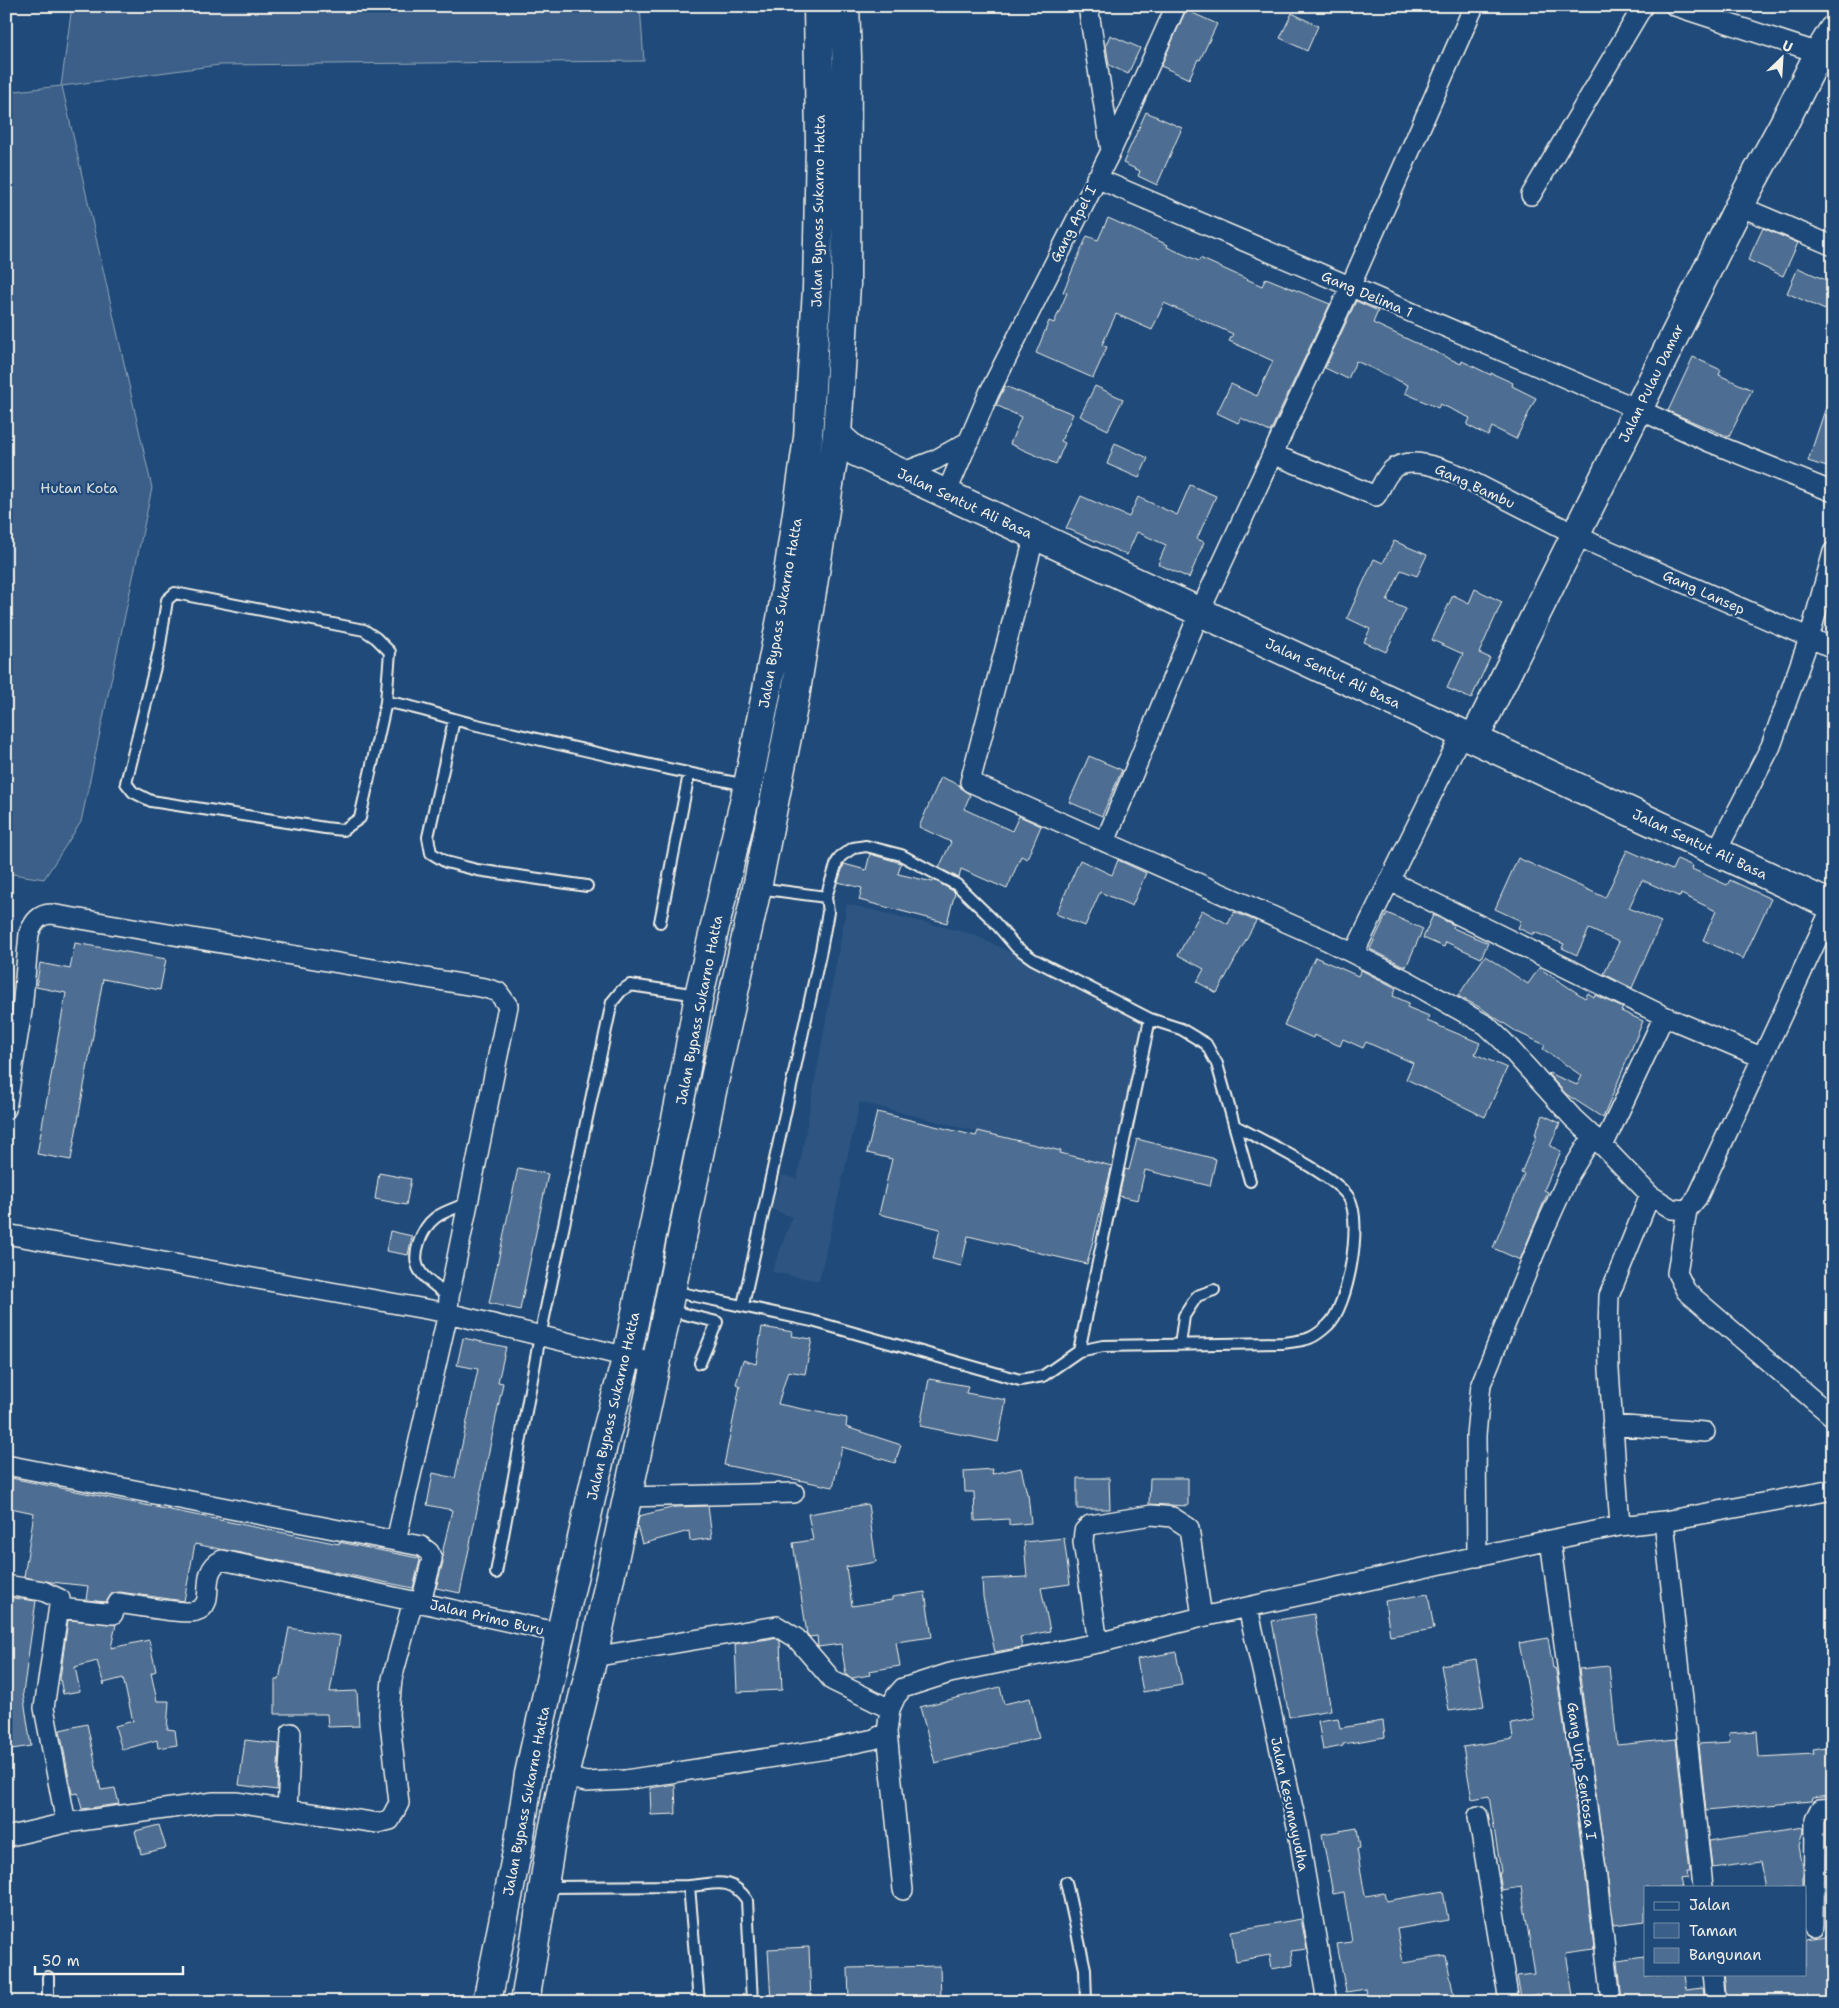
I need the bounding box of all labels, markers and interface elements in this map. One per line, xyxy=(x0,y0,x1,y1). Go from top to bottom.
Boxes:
north arrow xyxy=(1756,32,1806,82)
text: U xyxy=(1779,36,1796,56)
street label: Jalan Bypass Sukarno Hatta xyxy=(807,114,829,308)
street label: Gang Apel I xyxy=(1046,182,1100,265)
street label: Gang Delima 1 xyxy=(1319,267,1415,321)
street label: Jalan Pulau Damar xyxy=(1615,320,1688,445)
street label: Gang Bambu xyxy=(1432,460,1518,512)
street label: Jalan Sentut Ali Basa xyxy=(895,464,1036,542)
park label: Hutan Kota xyxy=(40,479,118,497)
street label: Jalan Bypass Sukarno Hatta xyxy=(754,516,806,709)
street label: Gang Lansep xyxy=(1660,566,1748,618)
street label: Jalan Sentut Ali Basa xyxy=(1263,634,1404,712)
street label: Jalan Sentut Ali Basa xyxy=(1630,805,1771,883)
street label: Jalan Bypass Sukarno Hatta xyxy=(672,913,726,1106)
street label: Jalan Bypass Sukarno Hatta xyxy=(583,1310,644,1502)
street label: Jalan Primo Buru xyxy=(428,1595,546,1639)
street label: Gang Urip Sentosa I xyxy=(1563,1701,1601,1841)
street label: Jalan Bypass Sukarno Hatta xyxy=(499,1704,553,1897)
street label: Jalan Kesumayudha xyxy=(1267,1735,1313,1873)
legend xyxy=(1644,1886,1806,1976)
text: Jalan xyxy=(1689,1895,1730,1915)
text: Taman xyxy=(1689,1921,1737,1941)
scale bar xyxy=(35,1943,182,1975)
text: Bangunan xyxy=(1689,1945,1761,1965)
text: 50 m xyxy=(42,1951,80,1971)

